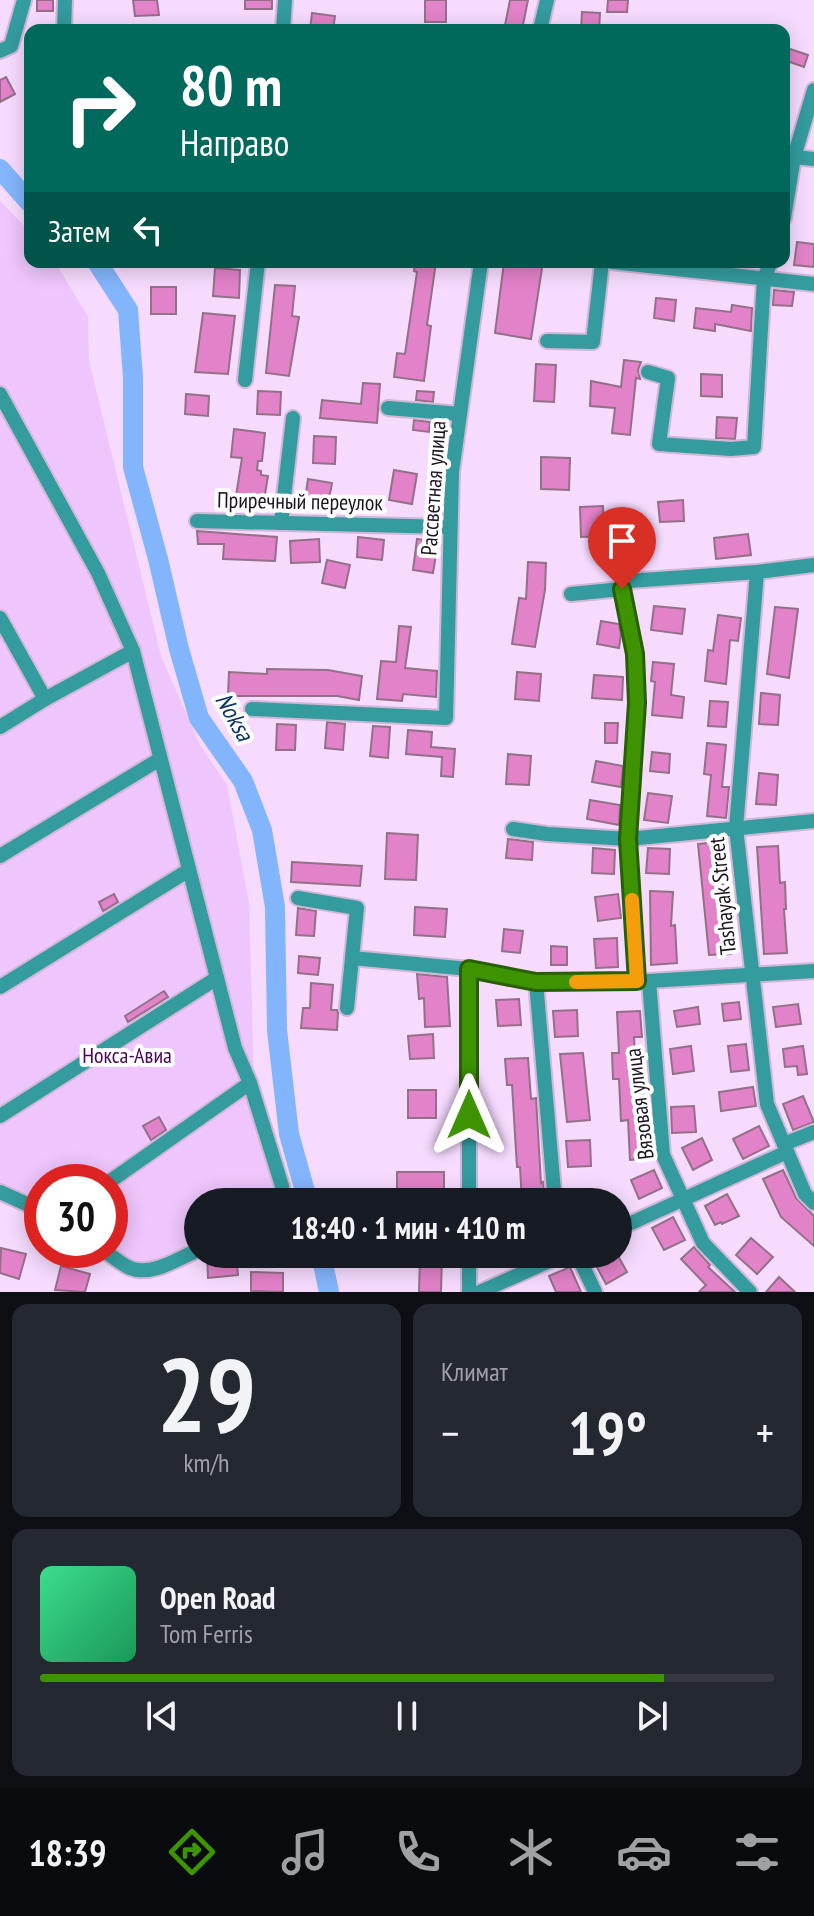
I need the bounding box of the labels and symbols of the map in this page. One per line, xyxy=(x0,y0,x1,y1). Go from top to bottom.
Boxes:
street label: Рассветная улица xyxy=(414,420,452,556)
street label: Приречный переулок xyxy=(217,486,384,516)
pin xyxy=(588,507,656,589)
water label: Noksa xyxy=(208,687,261,747)
street label: Tashayak Street xyxy=(702,836,742,956)
park label: Нокса-Авиа xyxy=(82,1041,172,1069)
street label: Вязовая улица xyxy=(618,1047,660,1161)
position arrow xyxy=(427,1073,511,1157)
speed limit sign: 30 xyxy=(24,1164,128,1268)

